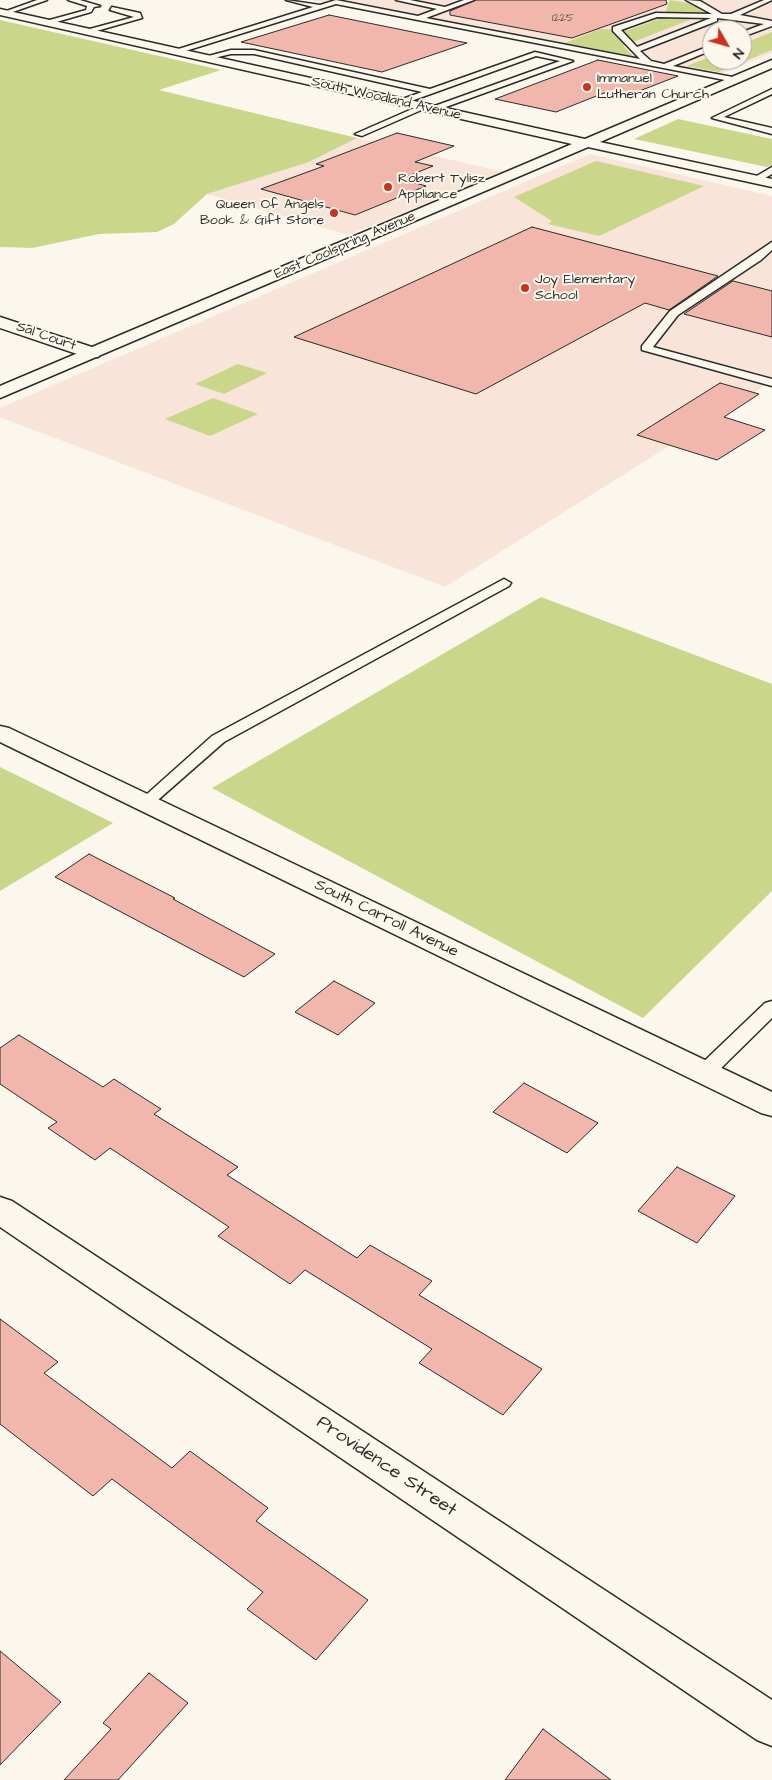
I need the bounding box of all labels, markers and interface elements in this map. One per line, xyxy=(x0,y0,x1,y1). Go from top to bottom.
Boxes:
house number: 1225 xyxy=(552,12,574,26)
north arrow xyxy=(702,20,752,70)
text: N xyxy=(727,44,749,63)
place label: Immanuel Lutheran Church xyxy=(597,71,709,104)
street label: South Woodland Avenue xyxy=(310,74,462,124)
marker: Immanuel Lutheran Church xyxy=(581,81,593,93)
place label: Robert Tylisz Appliance xyxy=(398,171,485,203)
marker: Robert Tylisz Appliance xyxy=(382,181,394,193)
place label: Queen Of Angels Book & Gift Store xyxy=(200,197,324,230)
marker: Queen Of Angels Book & Gift Store xyxy=(328,207,340,219)
street label: East Coolspring Avenue xyxy=(272,209,418,283)
place label: Joy Elementary School xyxy=(535,272,635,304)
marker: Joy Elementary School xyxy=(519,282,531,294)
street label: Sal Court xyxy=(14,319,78,355)
street label: South Carroll Avenue xyxy=(311,876,461,962)
street label: Providence Street xyxy=(312,1412,460,1522)

